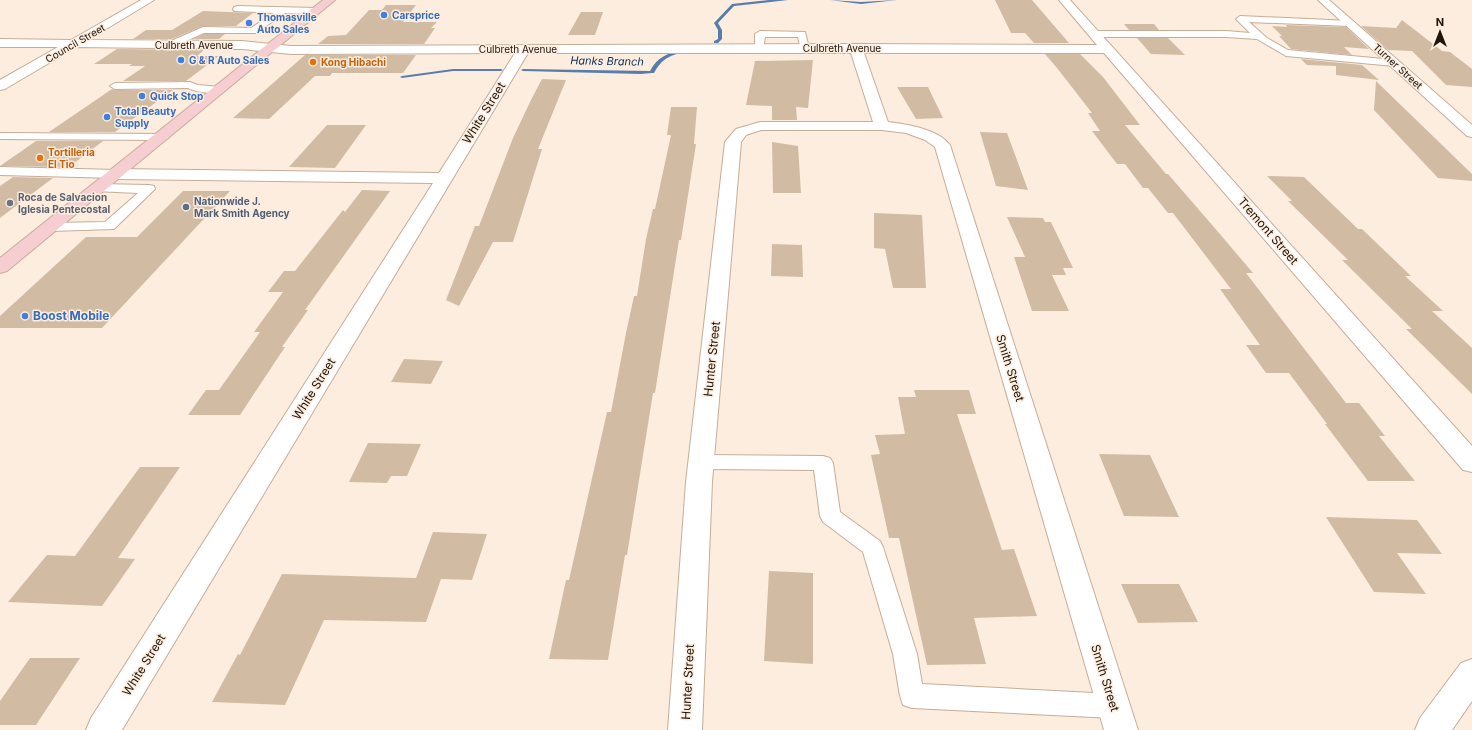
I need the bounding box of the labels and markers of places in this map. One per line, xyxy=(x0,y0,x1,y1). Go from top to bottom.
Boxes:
place label: Carsprice xyxy=(392,9,440,21)
marker: Carsprice xyxy=(379,10,389,20)
place label: Thomasville Auto Sales xyxy=(257,11,317,35)
marker: Thomasville Auto Sales xyxy=(244,18,254,28)
place label: G & R Auto Sales xyxy=(189,54,270,66)
marker: G & R Auto Sales xyxy=(176,55,186,65)
place label: Kong Hibachi xyxy=(321,56,386,69)
marker: Kong Hibachi xyxy=(308,57,318,67)
place label: Quick Stop xyxy=(150,90,203,102)
marker: Quick Stop xyxy=(137,91,147,101)
place label: Total Beauty Supply xyxy=(115,105,176,130)
marker: Total Beauty Supply xyxy=(102,112,112,122)
place label: Tortilleria El Tio xyxy=(48,146,95,170)
marker: Tortilleria El Tio xyxy=(35,153,45,163)
place label: Roca de Salvacion Iglesia Pentecostal xyxy=(18,191,111,216)
place label: Nationwide J. Mark Smith Agency xyxy=(194,195,290,220)
marker: Roca de Salvacion Iglesia Pentecostal xyxy=(5,198,15,208)
marker: Nationwide J. Mark Smith Agency xyxy=(181,202,191,212)
place label: Boost Mobile xyxy=(33,308,109,323)
marker: Boost Mobile xyxy=(20,311,30,321)

